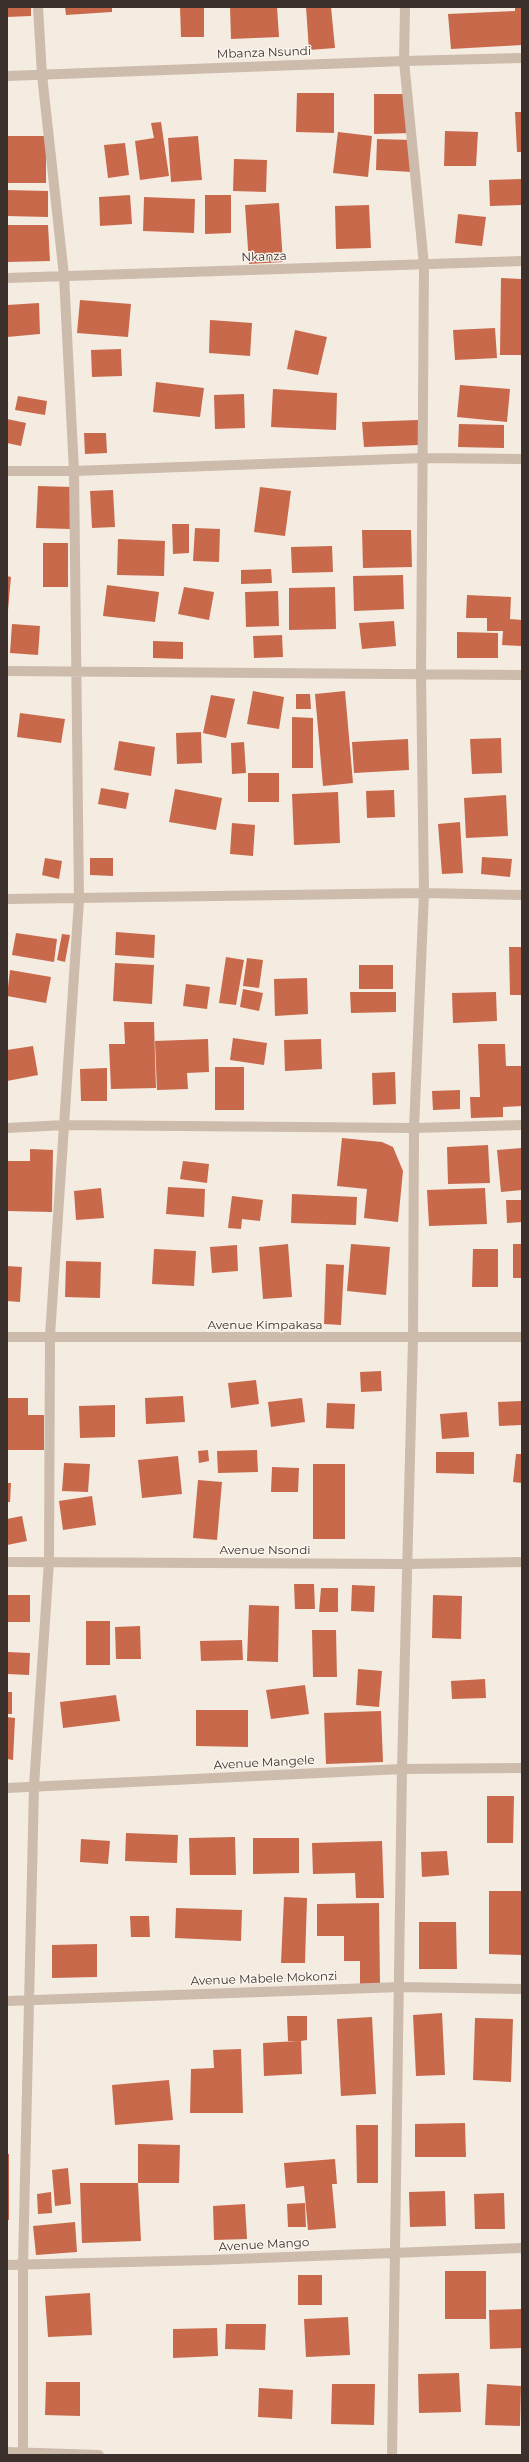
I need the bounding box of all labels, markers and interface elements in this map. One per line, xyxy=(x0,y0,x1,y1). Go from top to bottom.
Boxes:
street label: Mbanza Nsundi xyxy=(217,44,311,62)
street label: Nkanza xyxy=(241,249,287,265)
street label: Avenue Kimpakasa xyxy=(207,1318,323,1332)
street label: Avenue Nsondi xyxy=(219,1543,311,1557)
street label: Avenue Mangele xyxy=(213,1753,315,1773)
street label: Avenue Mabele Mokonzi xyxy=(190,1969,338,1989)
street label: Avenue Mango xyxy=(218,2235,310,2255)

